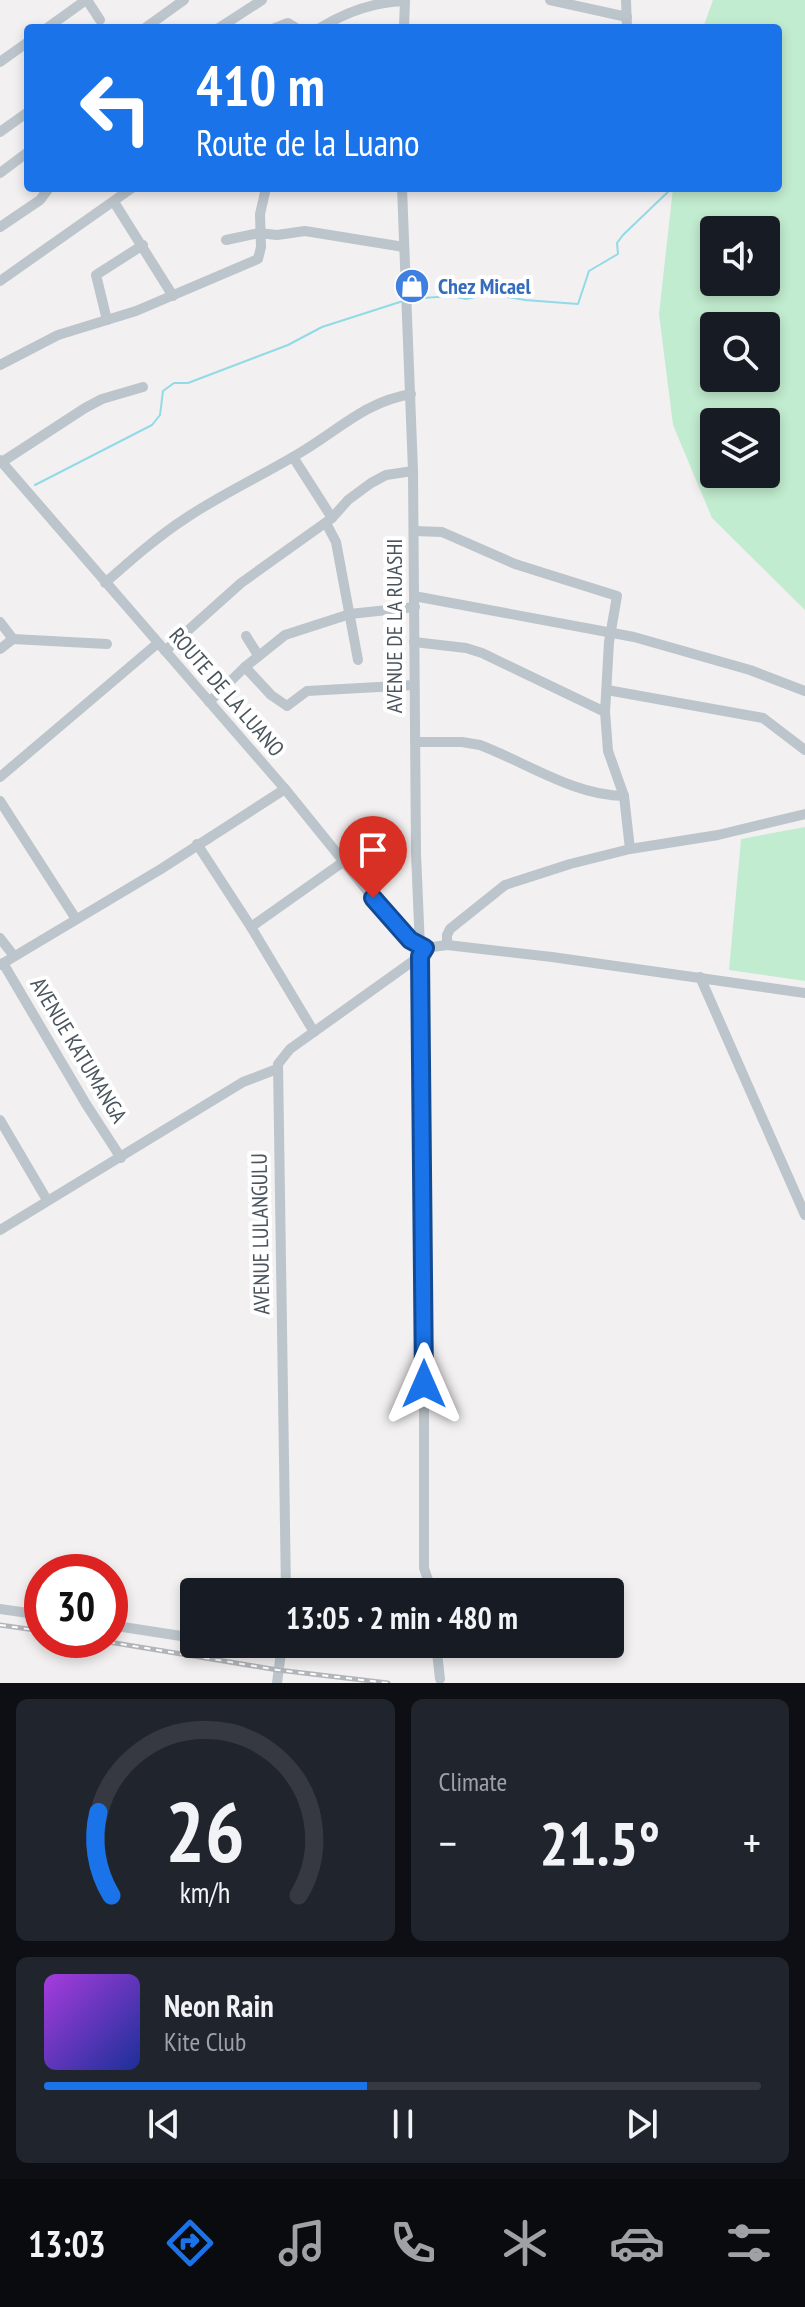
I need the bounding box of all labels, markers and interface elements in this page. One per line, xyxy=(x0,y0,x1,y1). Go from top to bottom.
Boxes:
text: 410 m xyxy=(196,49,325,121)
icon: left xyxy=(64,56,168,160)
text: Route de la Luano xyxy=(196,119,420,166)
map controls xyxy=(700,216,780,488)
button: sound xyxy=(700,216,780,296)
shop icon: Chez Micael xyxy=(393,267,431,305)
place label: Chez Micael xyxy=(438,272,531,300)
button: search xyxy=(700,312,780,392)
button: layers xyxy=(700,408,780,488)
street label: AVENUE DE LA RUASHI xyxy=(380,539,408,713)
street label: ROUTE DE LA LUANO xyxy=(163,622,291,762)
pin xyxy=(339,816,407,898)
icon: arrive xyxy=(351,828,395,872)
street label: AVENUE KATUMANGA xyxy=(25,972,134,1128)
street label: AVENUE LULANGULU xyxy=(245,1153,275,1315)
position arrow xyxy=(382,1342,466,1426)
speed limit sign: 30 xyxy=(24,1554,128,1658)
text: 13:05 · 2 min · 480 m xyxy=(286,1598,518,1637)
text: Climate xyxy=(439,1765,507,1798)
text: 26 xyxy=(165,1777,245,1885)
text: 21.5° xyxy=(539,1804,660,1882)
text: − xyxy=(439,1814,457,1871)
text: + xyxy=(743,1814,761,1871)
text: km/h xyxy=(180,1874,231,1911)
text: Neon Rain xyxy=(164,1986,274,2025)
text: Kite Club xyxy=(164,2025,246,2058)
icon: previous xyxy=(142,2102,186,2146)
icon: pause xyxy=(381,2102,425,2146)
icon: next xyxy=(620,2102,664,2146)
icon: directions xyxy=(162,2215,218,2271)
icon: music xyxy=(274,2215,330,2271)
icon: phone xyxy=(385,2215,441,2271)
icon: climate xyxy=(497,2215,553,2271)
icon: car xyxy=(609,2215,665,2271)
icon: filters xyxy=(721,2215,777,2271)
text: 13:03 xyxy=(28,2220,106,2267)

